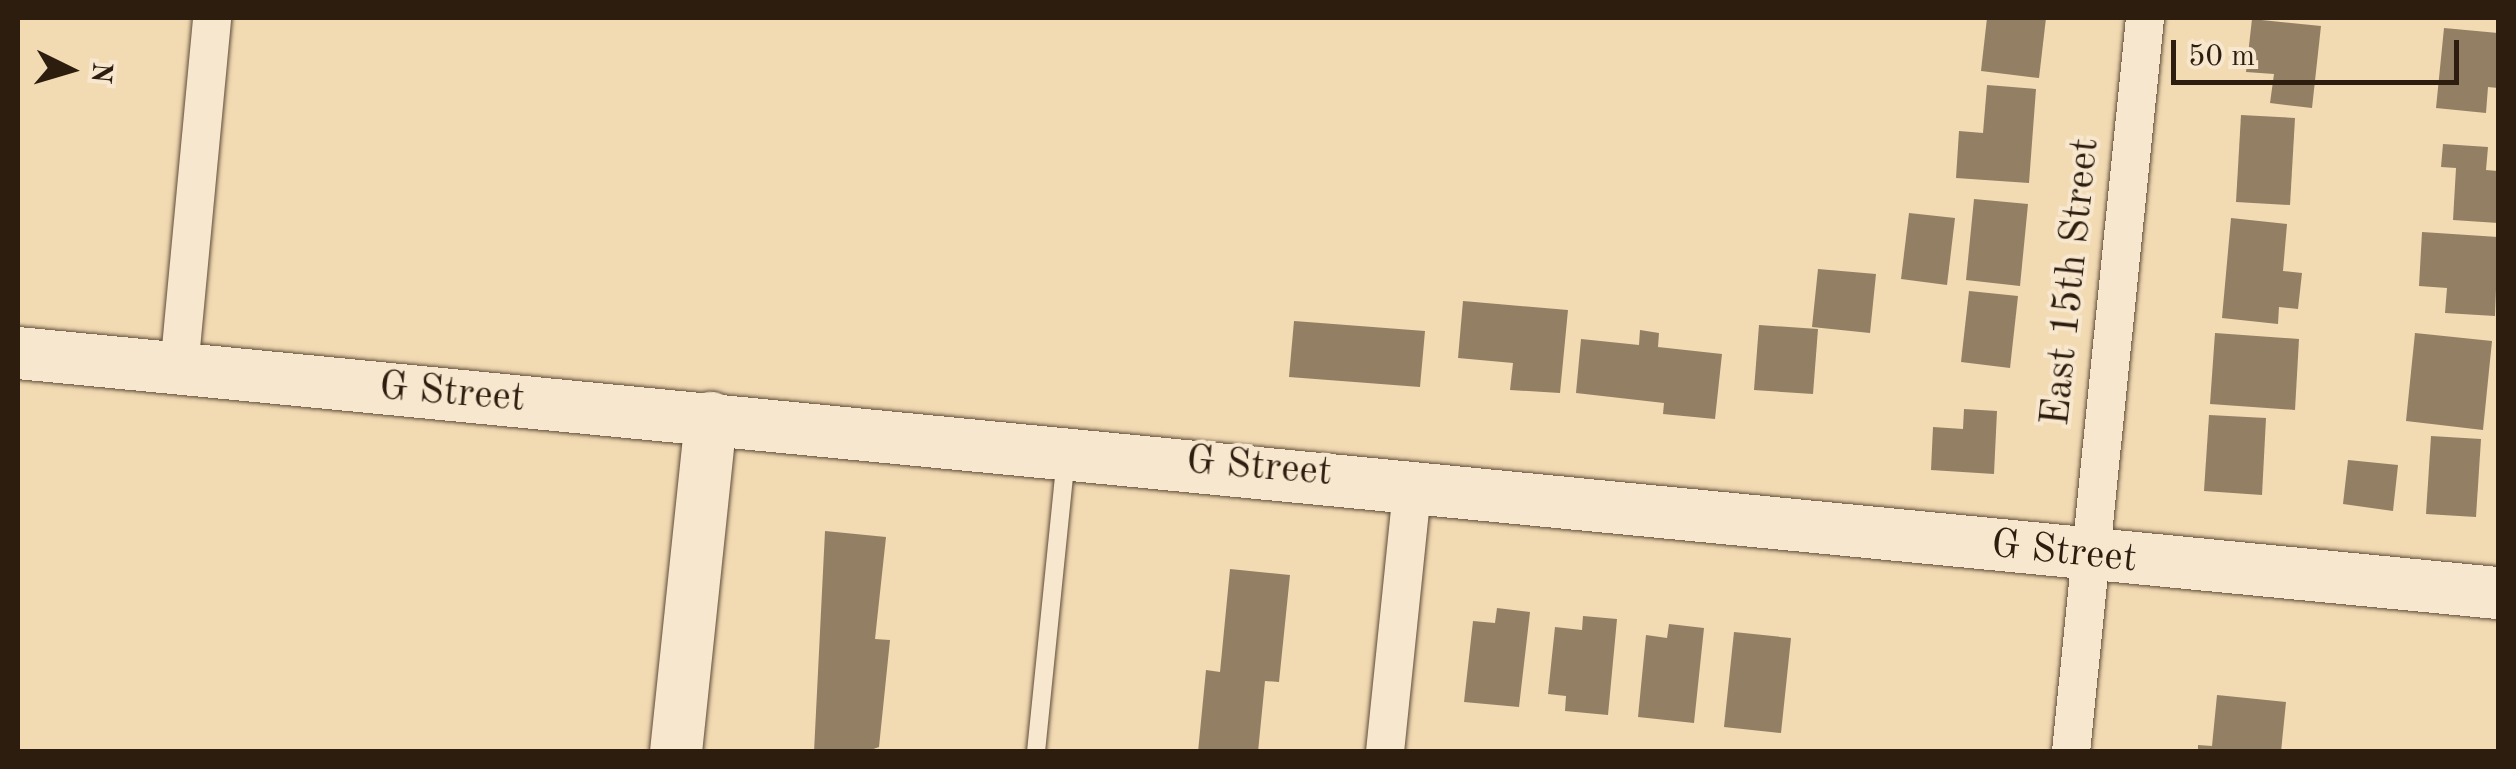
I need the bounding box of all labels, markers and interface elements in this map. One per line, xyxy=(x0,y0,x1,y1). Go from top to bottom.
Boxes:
north arrow xyxy=(20,20,120,120)
scale bar xyxy=(2176,20,2464,82)
text: 50 m xyxy=(2188,42,2255,72)
text: N xyxy=(85,61,115,84)
street label: East 15th Street xyxy=(2033,136,2111,428)
street label: G Street xyxy=(377,364,527,424)
street label: G Street xyxy=(1184,438,1334,498)
street label: G Street xyxy=(1989,522,2139,584)

